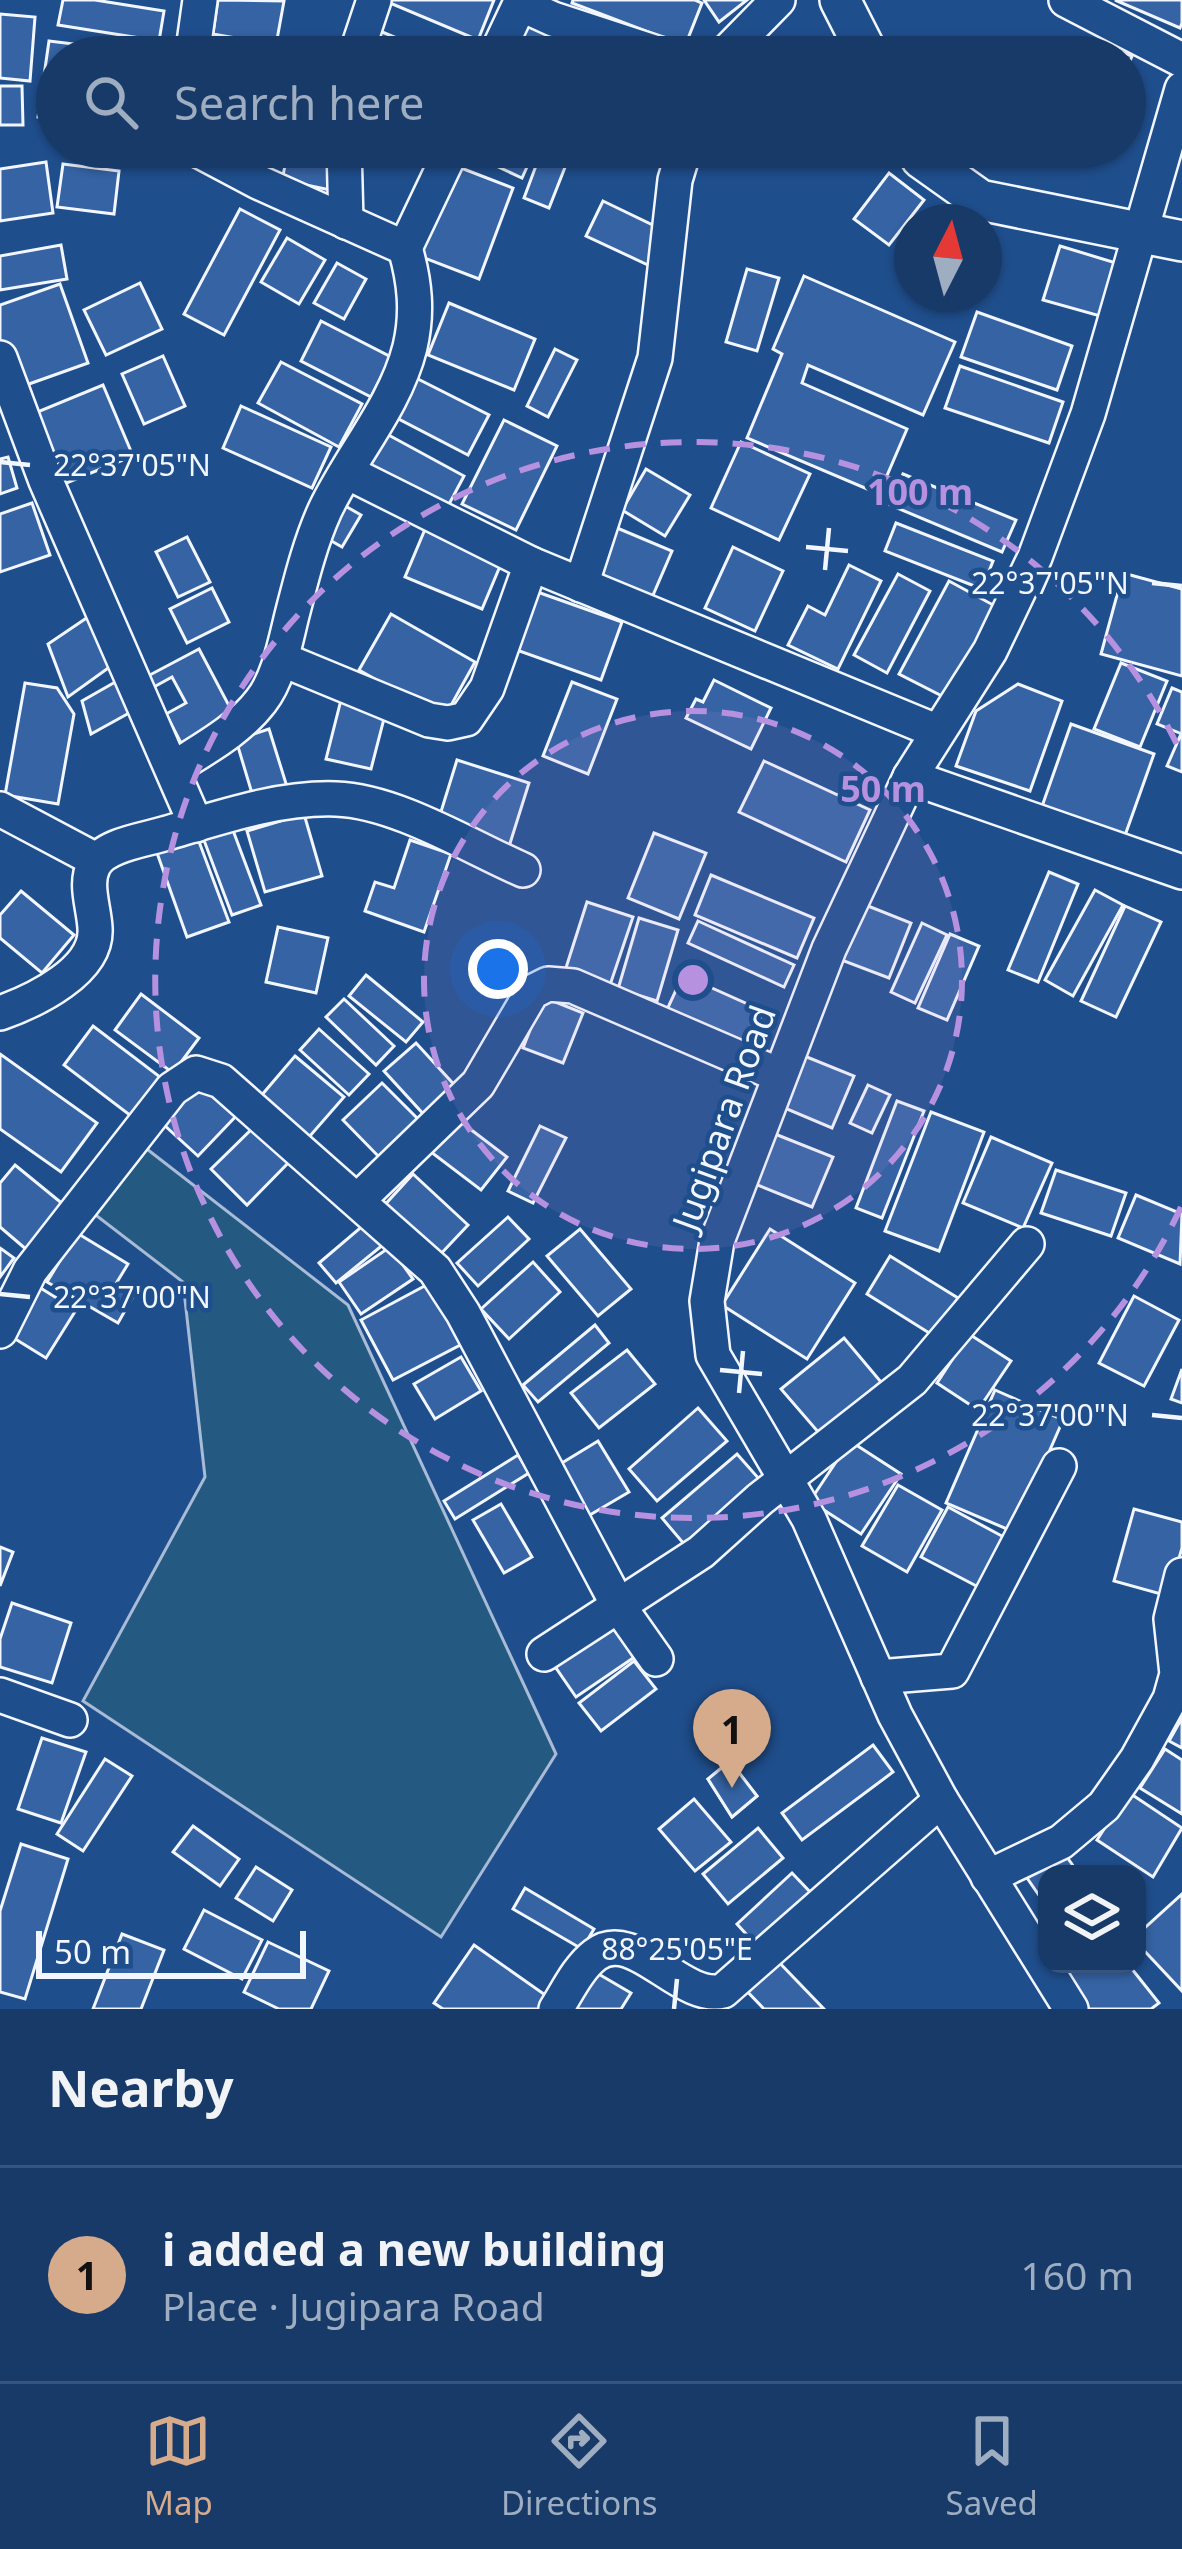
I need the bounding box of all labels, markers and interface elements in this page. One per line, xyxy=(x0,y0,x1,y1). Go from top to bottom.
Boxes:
search box xyxy=(36,36,1146,168)
icon: search xyxy=(78,69,144,135)
text: Search here xyxy=(174,72,424,133)
north arrow xyxy=(894,204,1002,312)
text: 22°37'05"N xyxy=(53,444,211,485)
text: 100 m xyxy=(867,467,973,516)
text: 22°37'05"N xyxy=(971,562,1129,603)
text: 50 m xyxy=(840,764,926,813)
your location xyxy=(468,939,528,999)
centre of rings xyxy=(672,959,714,1001)
street label: Jugipara Road xyxy=(659,999,787,1240)
text: 22°37'00"N xyxy=(53,1276,211,1317)
text: 22°37'00"N xyxy=(971,1394,1129,1435)
pin: 1 xyxy=(693,1689,771,1788)
map controls xyxy=(1038,1865,1146,1973)
button: layers xyxy=(1038,1865,1146,1973)
scale bar xyxy=(36,1925,306,1978)
text: 88°25'05"E xyxy=(601,1928,753,1969)
text: 50 m xyxy=(54,1929,131,1974)
text: Nearby xyxy=(48,2052,234,2122)
text: i added a new building xyxy=(162,2218,666,2279)
text: 1 xyxy=(76,2248,98,2301)
text: 160 m xyxy=(1020,2248,1134,2301)
text: Place · Jugipara Road xyxy=(162,2279,545,2332)
tab: Map xyxy=(144,2408,213,2525)
tab: Directions xyxy=(501,2408,658,2525)
tab: Saved xyxy=(946,2408,1038,2525)

